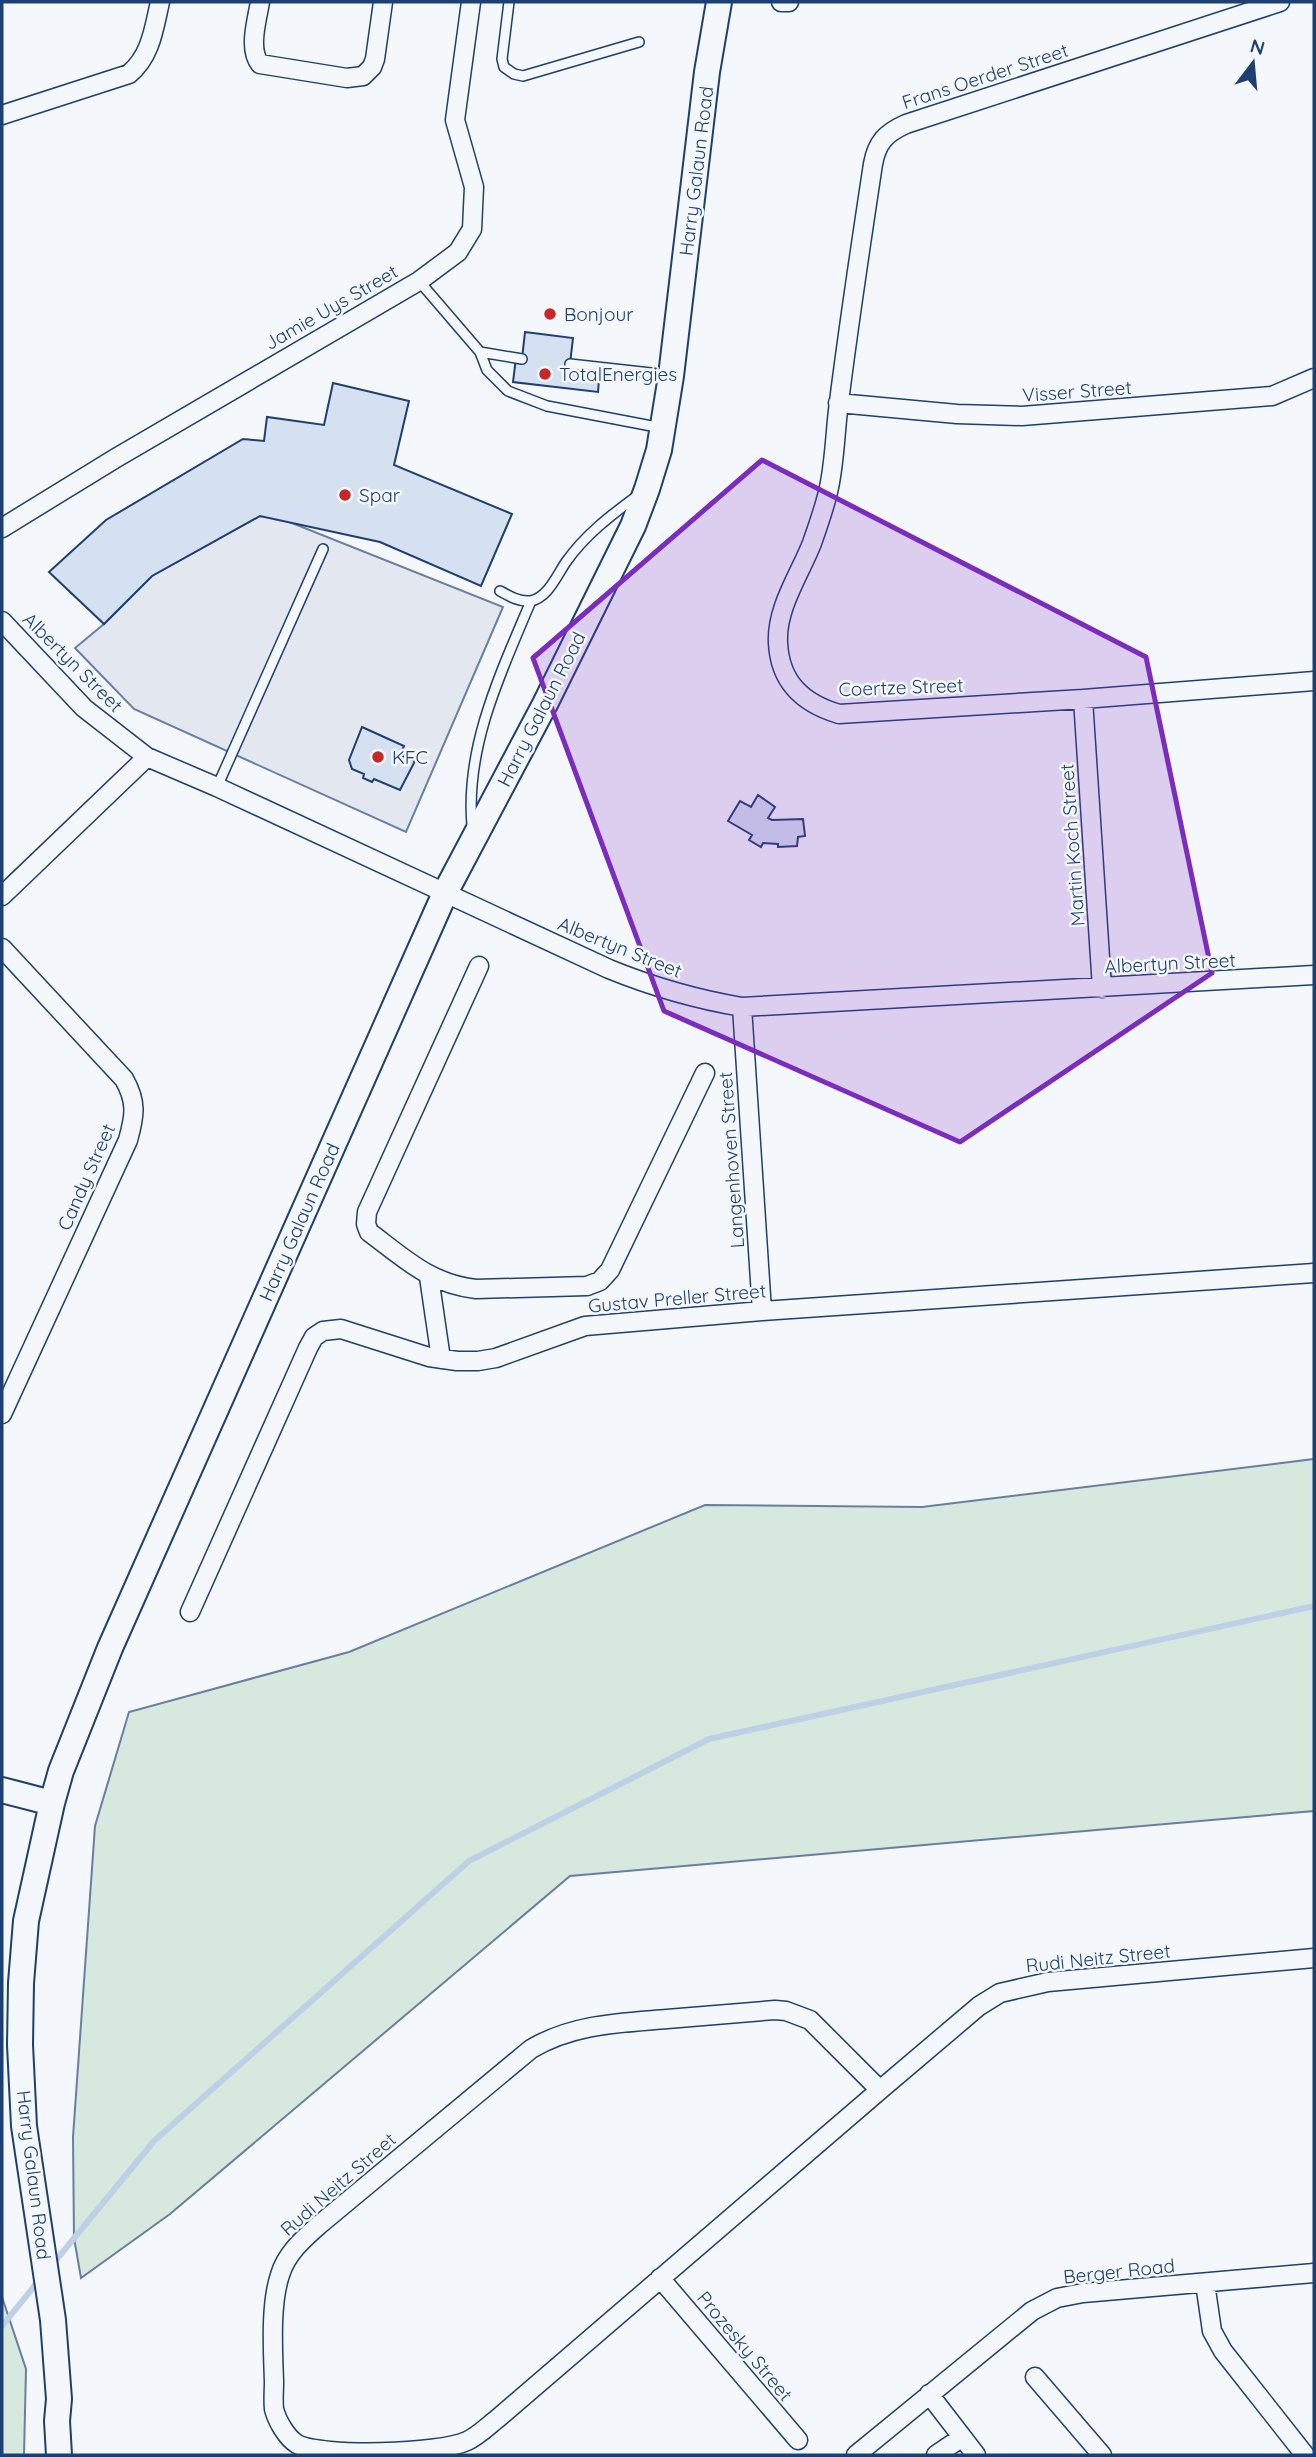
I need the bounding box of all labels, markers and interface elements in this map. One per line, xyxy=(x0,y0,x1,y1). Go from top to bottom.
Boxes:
north arrow xyxy=(1218,28,1288,98)
text: N xyxy=(1248,33,1268,60)
street label: Frans Oerder Street xyxy=(899,38,1071,114)
street label: Harry Galaun Road xyxy=(674,85,718,257)
street label: Jamie Uys Street xyxy=(260,259,402,355)
place label: Bonjour xyxy=(564,302,634,326)
marker: Bonjour xyxy=(542,306,558,322)
place label: TotalEnergies xyxy=(559,362,677,386)
marker: TotalEnergies xyxy=(537,366,553,382)
street label: Visser Street xyxy=(1021,375,1133,407)
place label: Spar xyxy=(359,483,401,507)
marker: Spar xyxy=(337,487,353,503)
street label: Albertyn Street xyxy=(18,607,128,717)
street label: Harry Galaun Road xyxy=(492,628,590,790)
street label: Coertze Street xyxy=(838,673,964,701)
place label: KFC xyxy=(392,745,428,769)
marker: KFC xyxy=(370,749,386,765)
street label: Martin Koch Street xyxy=(1054,763,1090,927)
street label: Albertyn Street xyxy=(555,911,685,983)
street label: Albertyn Street xyxy=(1104,948,1236,978)
street label: Langenhoven Street xyxy=(713,1071,749,1249)
street label: Candy Street xyxy=(52,1120,120,1234)
street label: Harry Galaun Road xyxy=(253,1139,345,1305)
street label: Gustav Preller Street xyxy=(587,1278,767,1318)
street label: Rudi Neitz Street xyxy=(1024,1938,1172,1978)
street label: Harry Galaun Road xyxy=(12,2089,56,2261)
street label: Rudi Neitz Street xyxy=(275,2127,401,2241)
street label: Berger Road xyxy=(1062,2253,1176,2289)
street label: Prozesky Street xyxy=(692,2286,798,2406)

